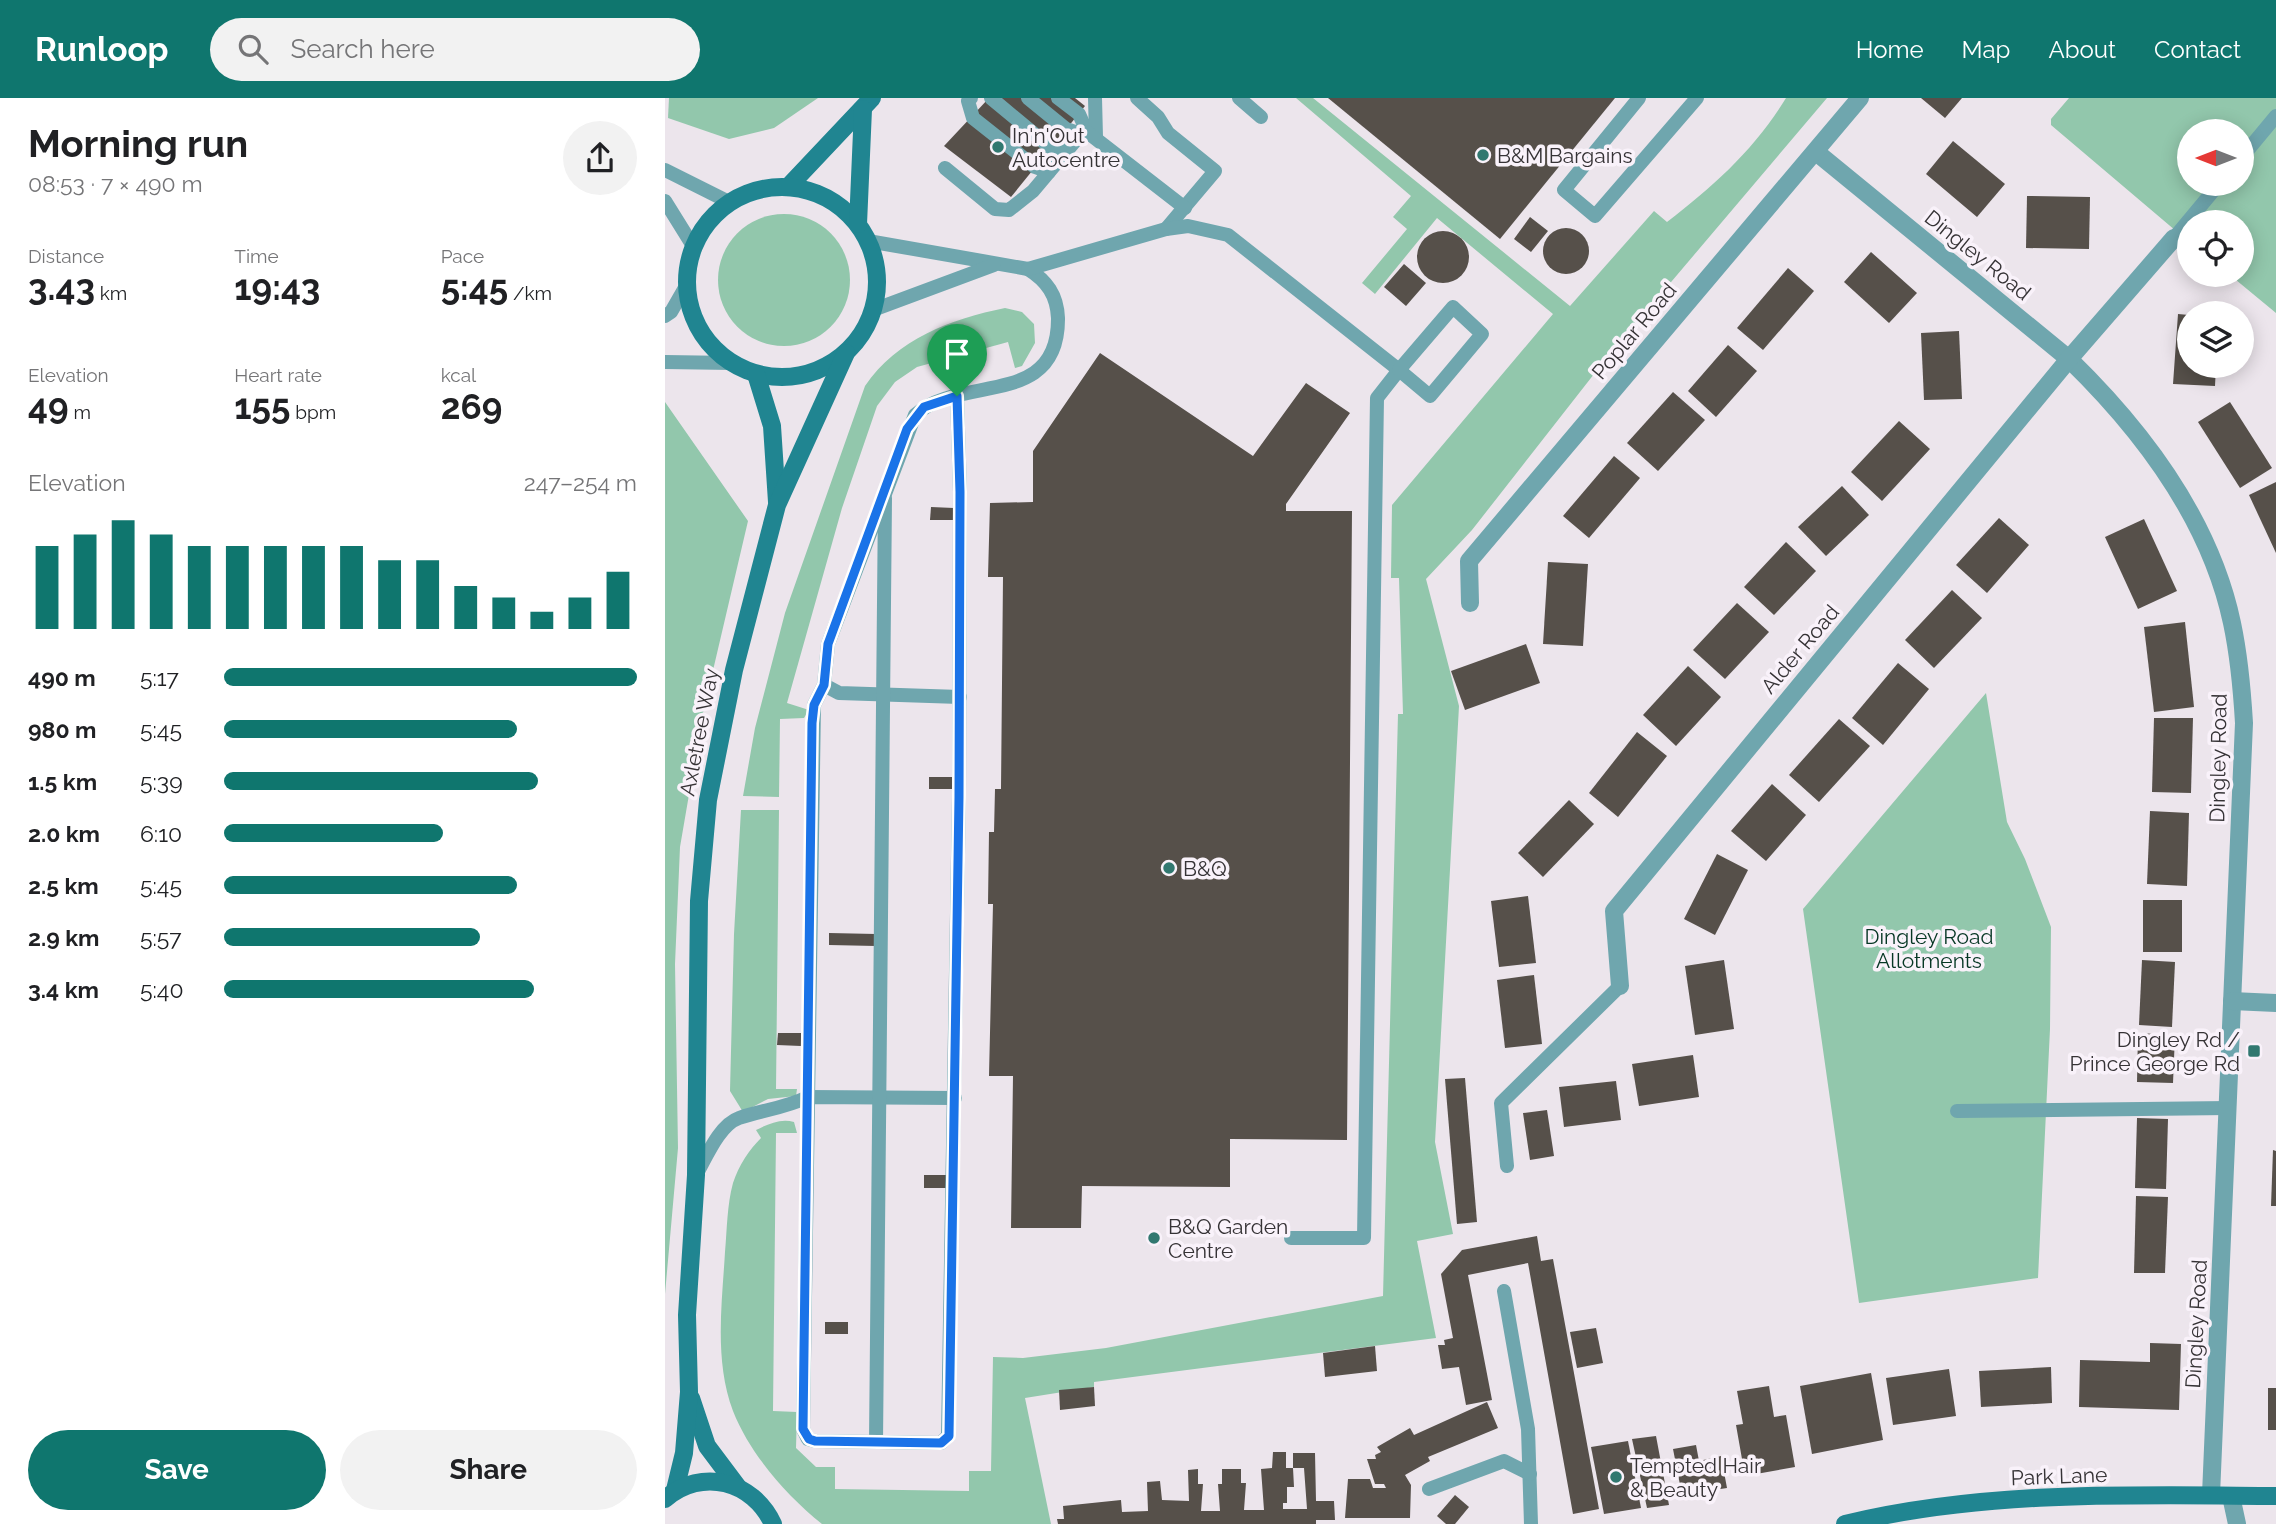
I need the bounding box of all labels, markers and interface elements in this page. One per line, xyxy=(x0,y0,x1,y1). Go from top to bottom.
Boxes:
search box xyxy=(210,18,700,81)
text: Runloop xyxy=(35,30,168,69)
icon: search xyxy=(234,30,272,68)
text: Search here xyxy=(290,34,435,64)
text: Home xyxy=(1856,35,1924,64)
text: Map xyxy=(1962,35,2010,64)
text: About xyxy=(2048,35,2116,64)
text: Contact xyxy=(2154,35,2241,64)
north arrow xyxy=(2177,119,2254,196)
map controls xyxy=(2177,119,2254,378)
text: Morning run xyxy=(28,121,248,166)
button: share xyxy=(563,121,637,195)
place label: In'n'Out Autocentre xyxy=(1012,123,1120,172)
marker: In'n'Out Autocentre xyxy=(990,139,1006,155)
place label: B&M Bargains xyxy=(1497,143,1633,168)
marker: B&M Bargains xyxy=(1475,147,1491,163)
text: 08:53 · 7 × 490 m xyxy=(28,170,203,197)
street label: Dingley Road xyxy=(1920,205,2036,305)
button: locate xyxy=(2177,210,2254,287)
text: Distance xyxy=(28,245,104,267)
text: Time xyxy=(234,245,279,267)
text: Pace xyxy=(441,245,484,267)
text: 3.43 xyxy=(28,267,95,308)
text: 19:43 xyxy=(234,267,320,308)
text: 5:45 xyxy=(441,267,508,308)
street label: Poplar Road xyxy=(1586,278,1682,384)
text: km xyxy=(95,282,127,304)
text: /km xyxy=(508,282,552,304)
button: layers xyxy=(2177,301,2254,378)
pin xyxy=(927,324,987,396)
icon: arrive xyxy=(938,335,976,373)
text: Elevation xyxy=(28,364,109,386)
text: Heart rate xyxy=(234,364,322,386)
text: kcal xyxy=(441,364,476,386)
text: 49 xyxy=(28,386,69,427)
text: 155 xyxy=(234,386,290,427)
text: 269 xyxy=(441,386,502,427)
text: m xyxy=(69,401,91,423)
text: bpm xyxy=(290,401,336,423)
text: Elevation xyxy=(28,469,126,496)
text: 247–254 m xyxy=(524,469,637,496)
street label: Alder Road xyxy=(1756,600,1844,698)
text: 490 m xyxy=(28,664,96,691)
text: 5:17 xyxy=(140,664,179,691)
street label: Axletree Way xyxy=(674,666,724,798)
street label: Dingley Road xyxy=(2204,693,2232,823)
text: 980 m xyxy=(28,716,97,743)
text: 5:45 xyxy=(140,716,182,743)
text: 1.5 km xyxy=(28,768,97,795)
text: 5:39 xyxy=(140,768,183,795)
text: 2.0 km xyxy=(28,820,100,847)
text: 6:10 xyxy=(140,820,182,847)
place label: B&Q xyxy=(1183,856,1227,881)
marker: B&Q xyxy=(1161,860,1177,876)
text: 2.5 km xyxy=(28,872,99,899)
text: 5:45 xyxy=(140,872,182,899)
text: 2.9 km xyxy=(28,924,99,951)
text: 5:57 xyxy=(140,924,182,951)
park label: Dingley Road Allotments xyxy=(1864,924,1994,973)
text: 3.4 km xyxy=(28,976,99,1003)
text: 5:40 xyxy=(140,976,184,1003)
place label: Dingley Rd / Prince George Rd xyxy=(2070,1027,2240,1076)
marker: Dingley Rd / Prince George Rd xyxy=(2246,1043,2262,1059)
place label: B&Q Garden Centre xyxy=(1168,1214,1288,1263)
marker: B&Q Garden Centre xyxy=(1146,1230,1162,1246)
street label: Dingley Road xyxy=(2180,1259,2212,1389)
button: Save xyxy=(28,1430,326,1510)
button: Share xyxy=(340,1430,637,1510)
place label: Tempted Hair & Beauty xyxy=(1630,1453,1762,1502)
street label: Park Lane xyxy=(2010,1462,2108,1490)
marker: Tempted Hair & Beauty xyxy=(1608,1469,1624,1485)

